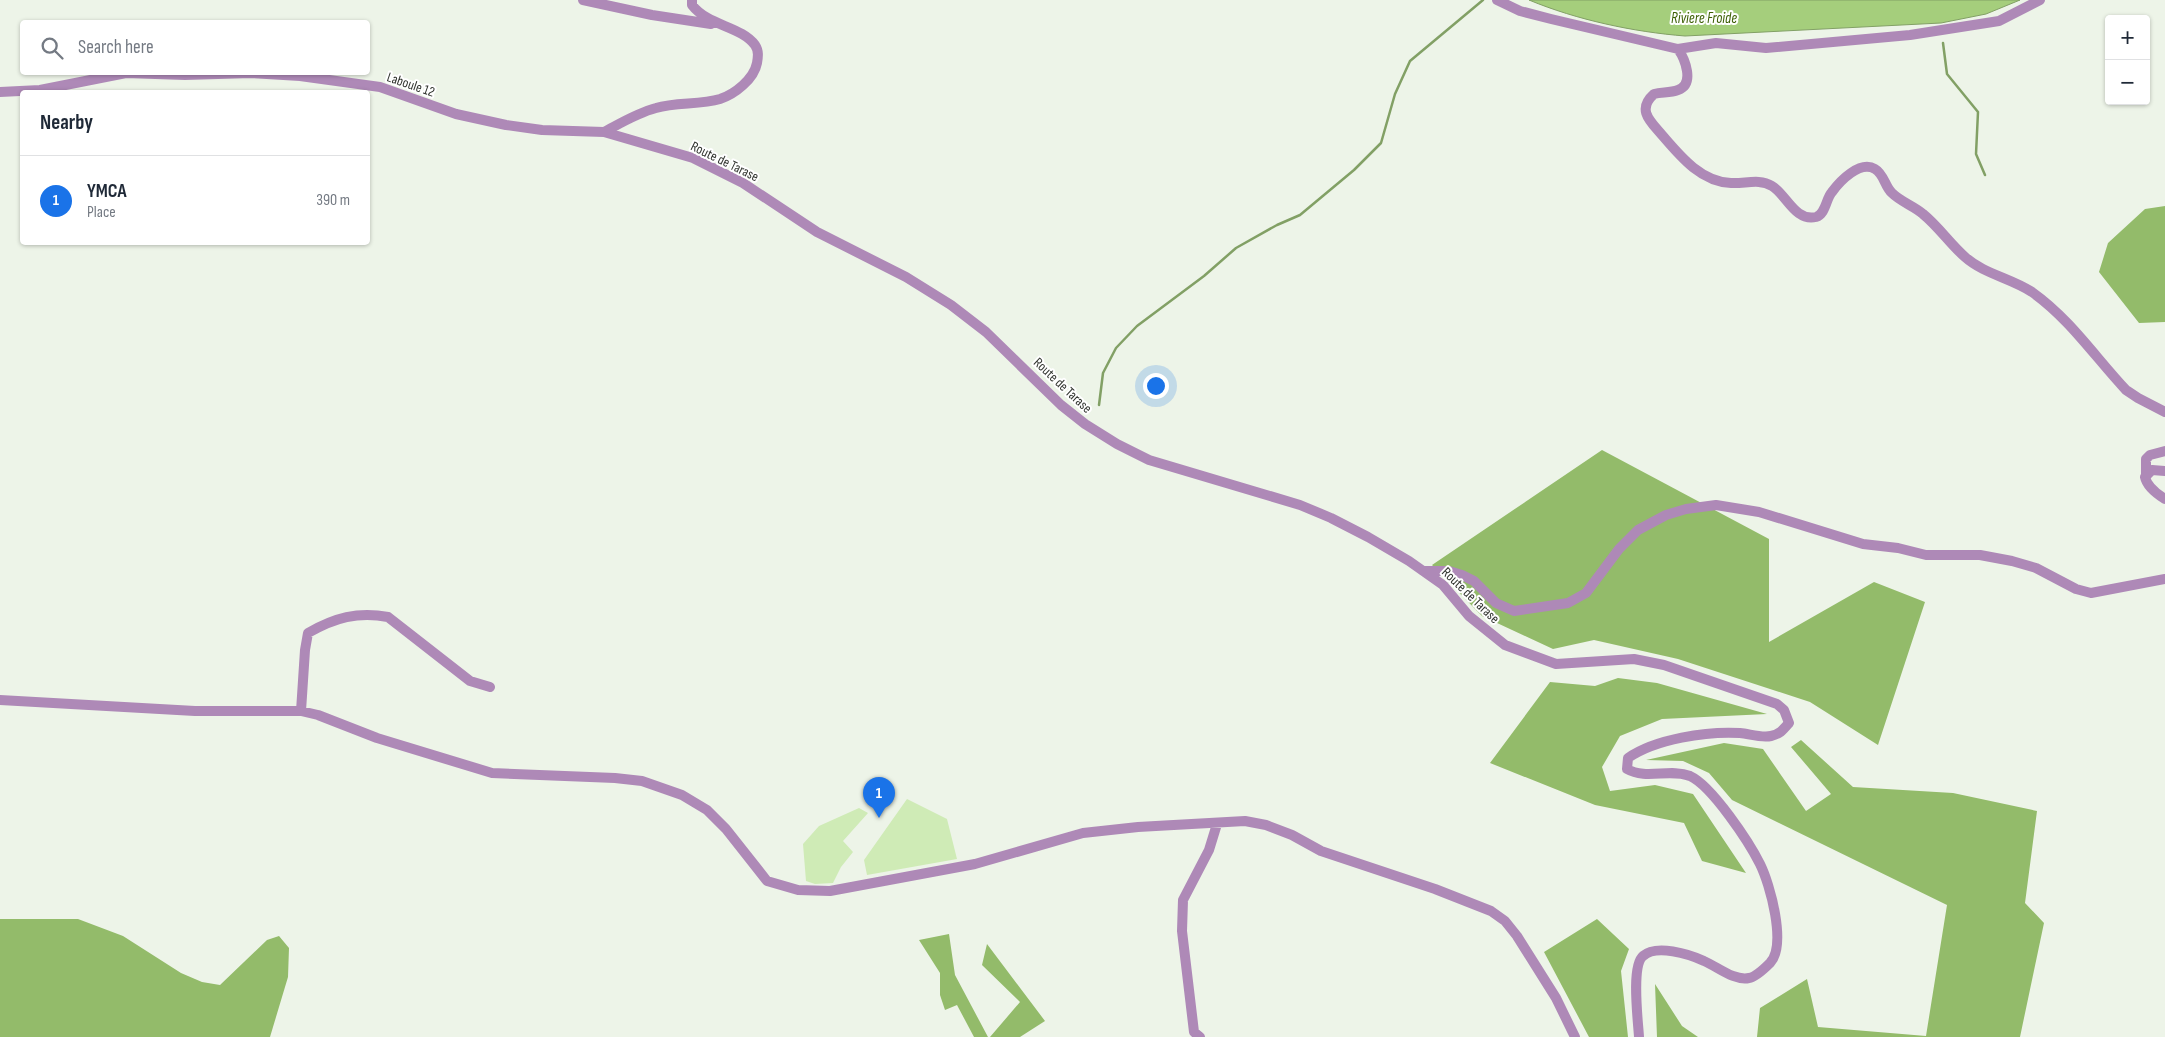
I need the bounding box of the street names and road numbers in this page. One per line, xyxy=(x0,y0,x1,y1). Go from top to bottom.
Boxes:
street label: Laboule 12 xyxy=(385,68,437,101)
street label: Route de Tarase xyxy=(688,138,762,185)
street label: Route de Tarase xyxy=(1030,354,1095,417)
street label: Route de Tarase xyxy=(1438,564,1503,627)

